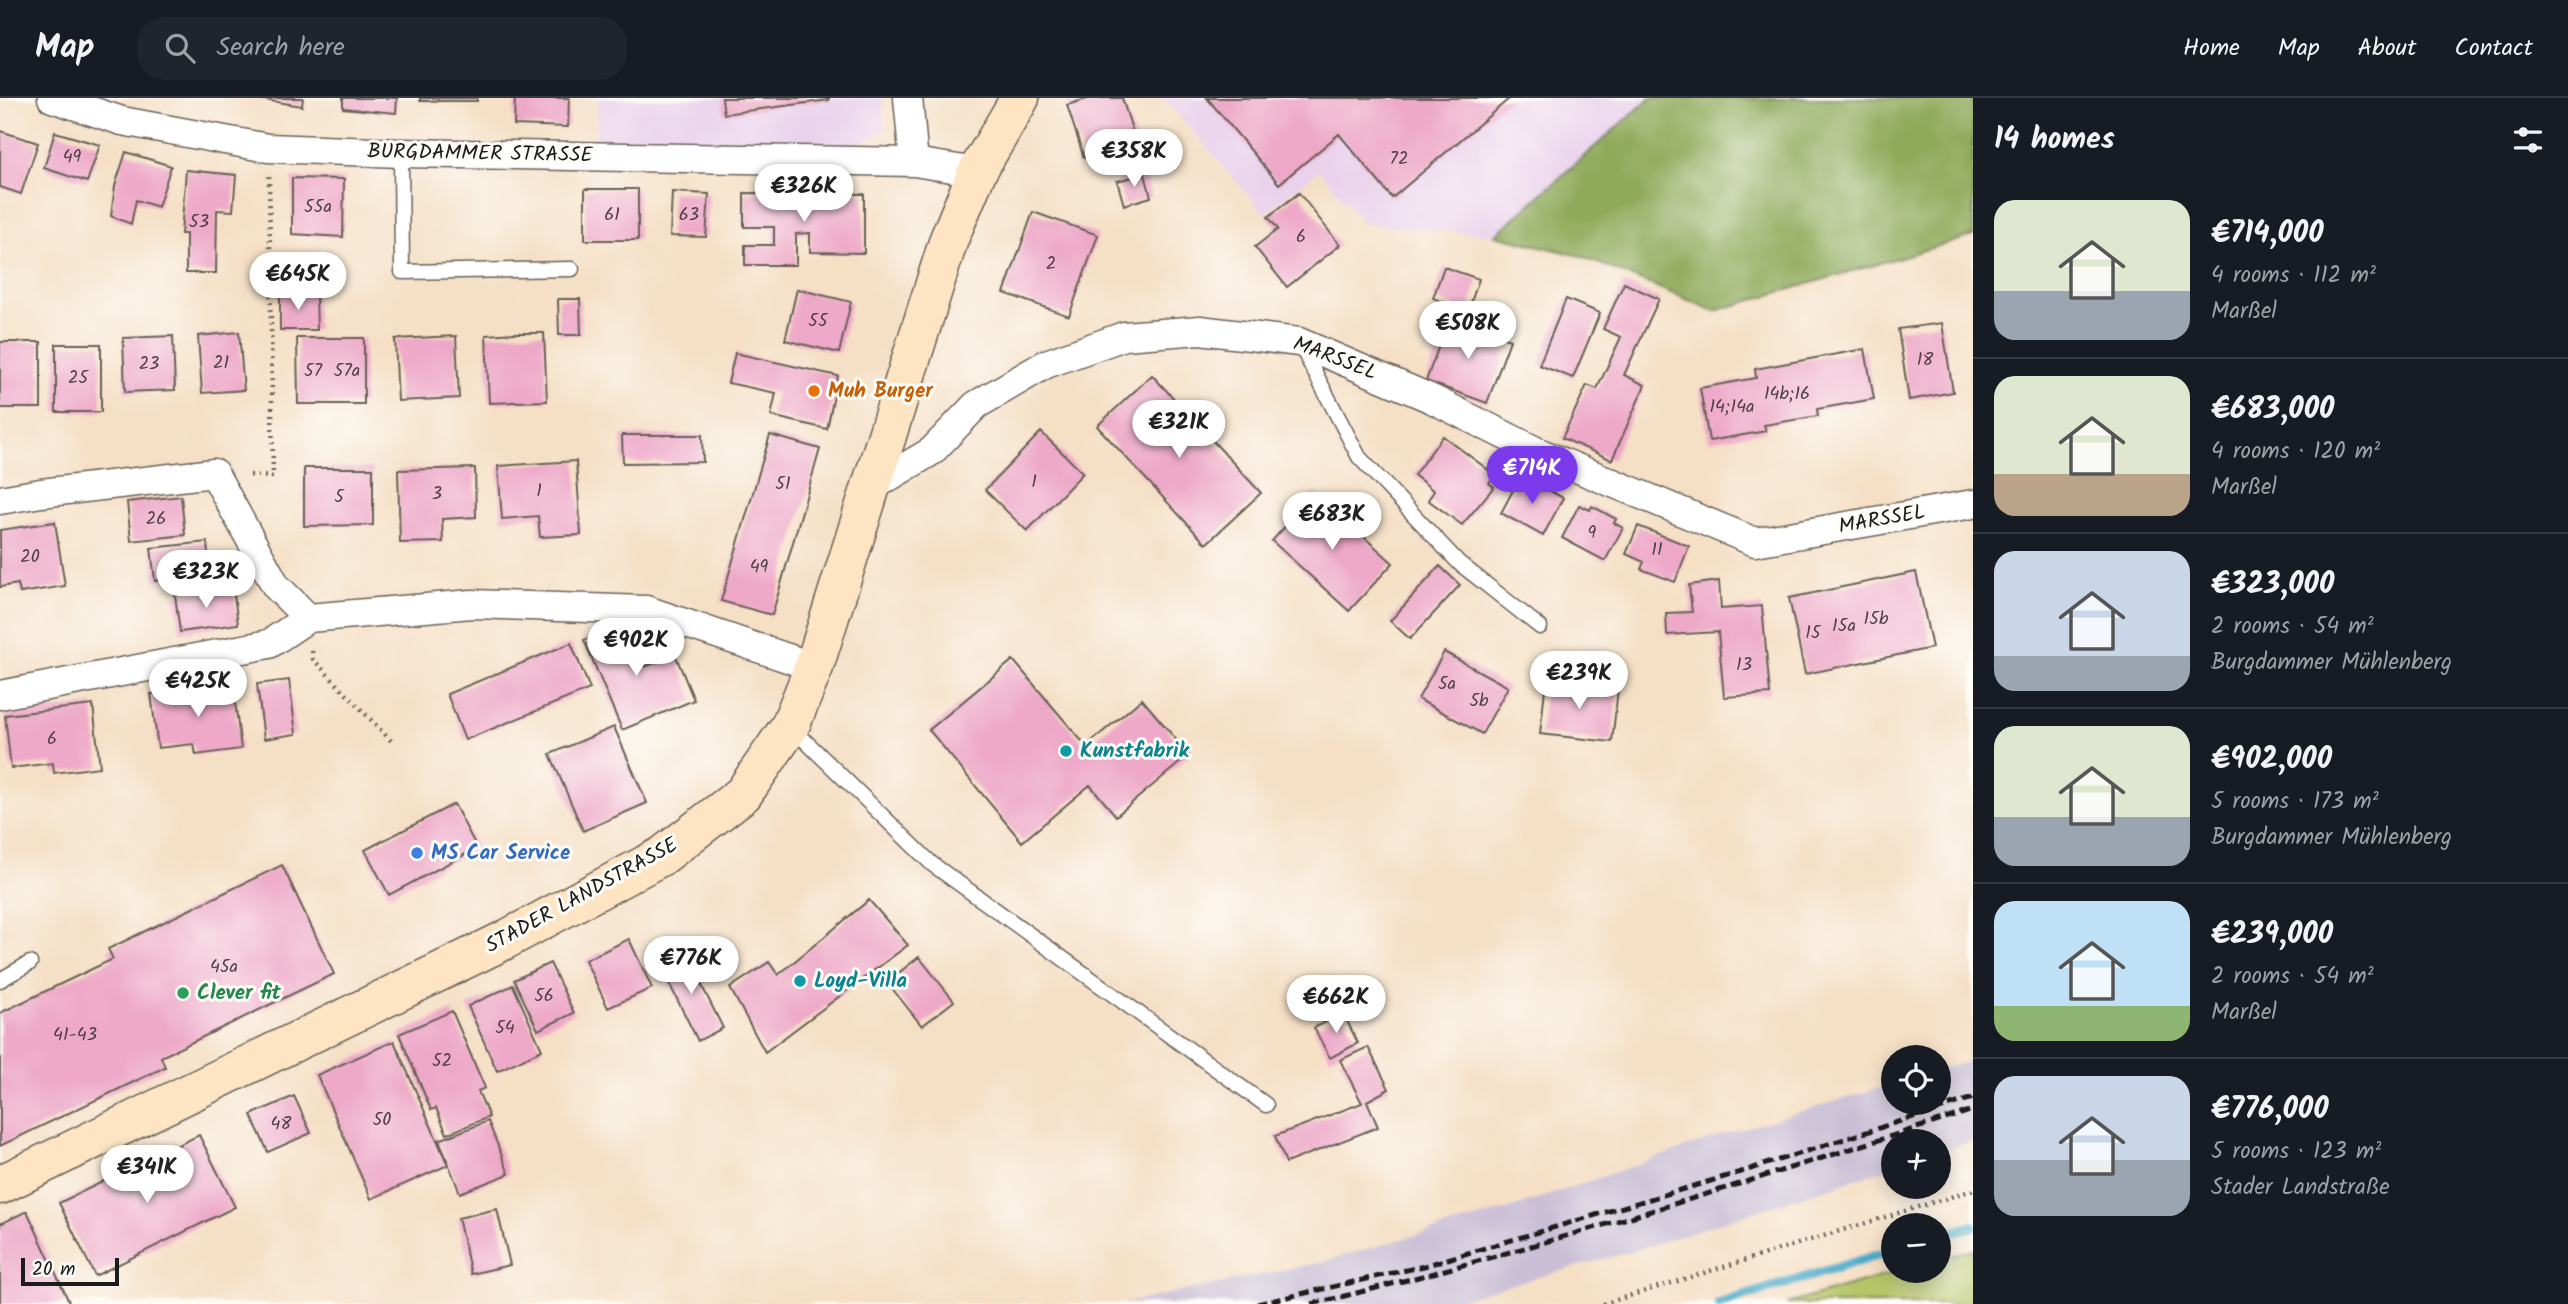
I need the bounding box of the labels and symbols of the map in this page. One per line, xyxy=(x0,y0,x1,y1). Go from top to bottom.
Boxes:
pin: €358K xyxy=(1085,130,1183,189)
street label: BURGDAMMER STRASSE xyxy=(367,136,594,172)
house number: 49 xyxy=(63,143,82,172)
house number: 72 xyxy=(1390,145,1408,174)
pin: €326K xyxy=(755,164,853,224)
house number: 55a xyxy=(304,193,332,222)
house number: 61 xyxy=(604,201,620,230)
house number: 63 xyxy=(679,201,699,230)
house number: 53 xyxy=(189,208,209,237)
house number: 6 xyxy=(1296,223,1306,252)
house number: 2 xyxy=(1046,250,1056,279)
pin: €645K xyxy=(249,252,347,312)
pin: €508K xyxy=(1419,302,1517,361)
house number: 55 xyxy=(808,307,829,336)
street label: MARSSEL xyxy=(1288,328,1382,390)
house number: 18 xyxy=(1917,346,1933,375)
house number: 21 xyxy=(213,349,229,378)
house number: 23 xyxy=(139,350,159,379)
house number: 57 xyxy=(304,357,323,386)
house number: 57a xyxy=(334,357,360,386)
house number: 25 xyxy=(68,364,89,393)
place label: Muh Burger xyxy=(828,375,934,408)
house number: 14b;16 xyxy=(1764,380,1810,409)
marker: Muh Burger xyxy=(806,383,822,399)
house number: 14;14a xyxy=(1709,393,1755,422)
pin: €321K xyxy=(1130,400,1228,460)
pin: €714K xyxy=(1483,446,1581,506)
house number: 1 xyxy=(1031,468,1037,497)
house number: 51 xyxy=(775,470,791,499)
house number: 1 xyxy=(536,477,542,506)
house number: 3 xyxy=(432,480,442,509)
house number: 5 xyxy=(334,483,345,512)
pin: €683K xyxy=(1283,492,1381,552)
street label: MARSSEL xyxy=(1836,496,1928,544)
house number: 26 xyxy=(146,505,166,534)
house number: 9 xyxy=(1588,519,1597,548)
house number: 11 xyxy=(1651,536,1663,565)
house number: 20 xyxy=(20,543,40,572)
pin: €323K xyxy=(157,550,255,610)
house number: 49 xyxy=(750,553,769,582)
house number: 15b xyxy=(1864,605,1889,634)
house number: 15a xyxy=(1832,612,1856,641)
pin: €902K xyxy=(587,618,685,678)
house number: 15 xyxy=(1805,619,1822,648)
house number: 13 xyxy=(1736,651,1752,680)
pin: €239K xyxy=(1530,652,1628,711)
pin: €425K xyxy=(149,660,247,719)
house number: 5a xyxy=(1438,670,1456,699)
house number: 5b xyxy=(1469,687,1489,716)
house number: 6 xyxy=(47,725,57,754)
place label: Kunstfabrik xyxy=(1080,735,1190,768)
marker: Kunstfabrik xyxy=(1058,743,1074,759)
street label: STADER LANDSTRASSE xyxy=(480,829,685,963)
place label: MS Car Service xyxy=(431,837,570,870)
marker: MS Car Service xyxy=(409,845,425,861)
pin: €776K xyxy=(642,936,740,996)
house number: 45a xyxy=(210,953,238,982)
place label: Loyd-Villa xyxy=(814,965,907,998)
marker: Loyd-Villa xyxy=(792,973,808,989)
pin: €662K xyxy=(1287,976,1385,1035)
place label: Clever fit xyxy=(197,977,281,1010)
house number: 56 xyxy=(534,982,554,1011)
marker: Clever fit xyxy=(175,985,191,1001)
house number: 54 xyxy=(495,1014,515,1043)
house number: 41-43 xyxy=(53,1021,97,1050)
house number: 52 xyxy=(432,1047,452,1076)
house number: 50 xyxy=(373,1106,391,1135)
house number: 48 xyxy=(271,1110,292,1139)
pin: €341K xyxy=(98,1146,196,1205)
scale bar xyxy=(21,1255,119,1287)

